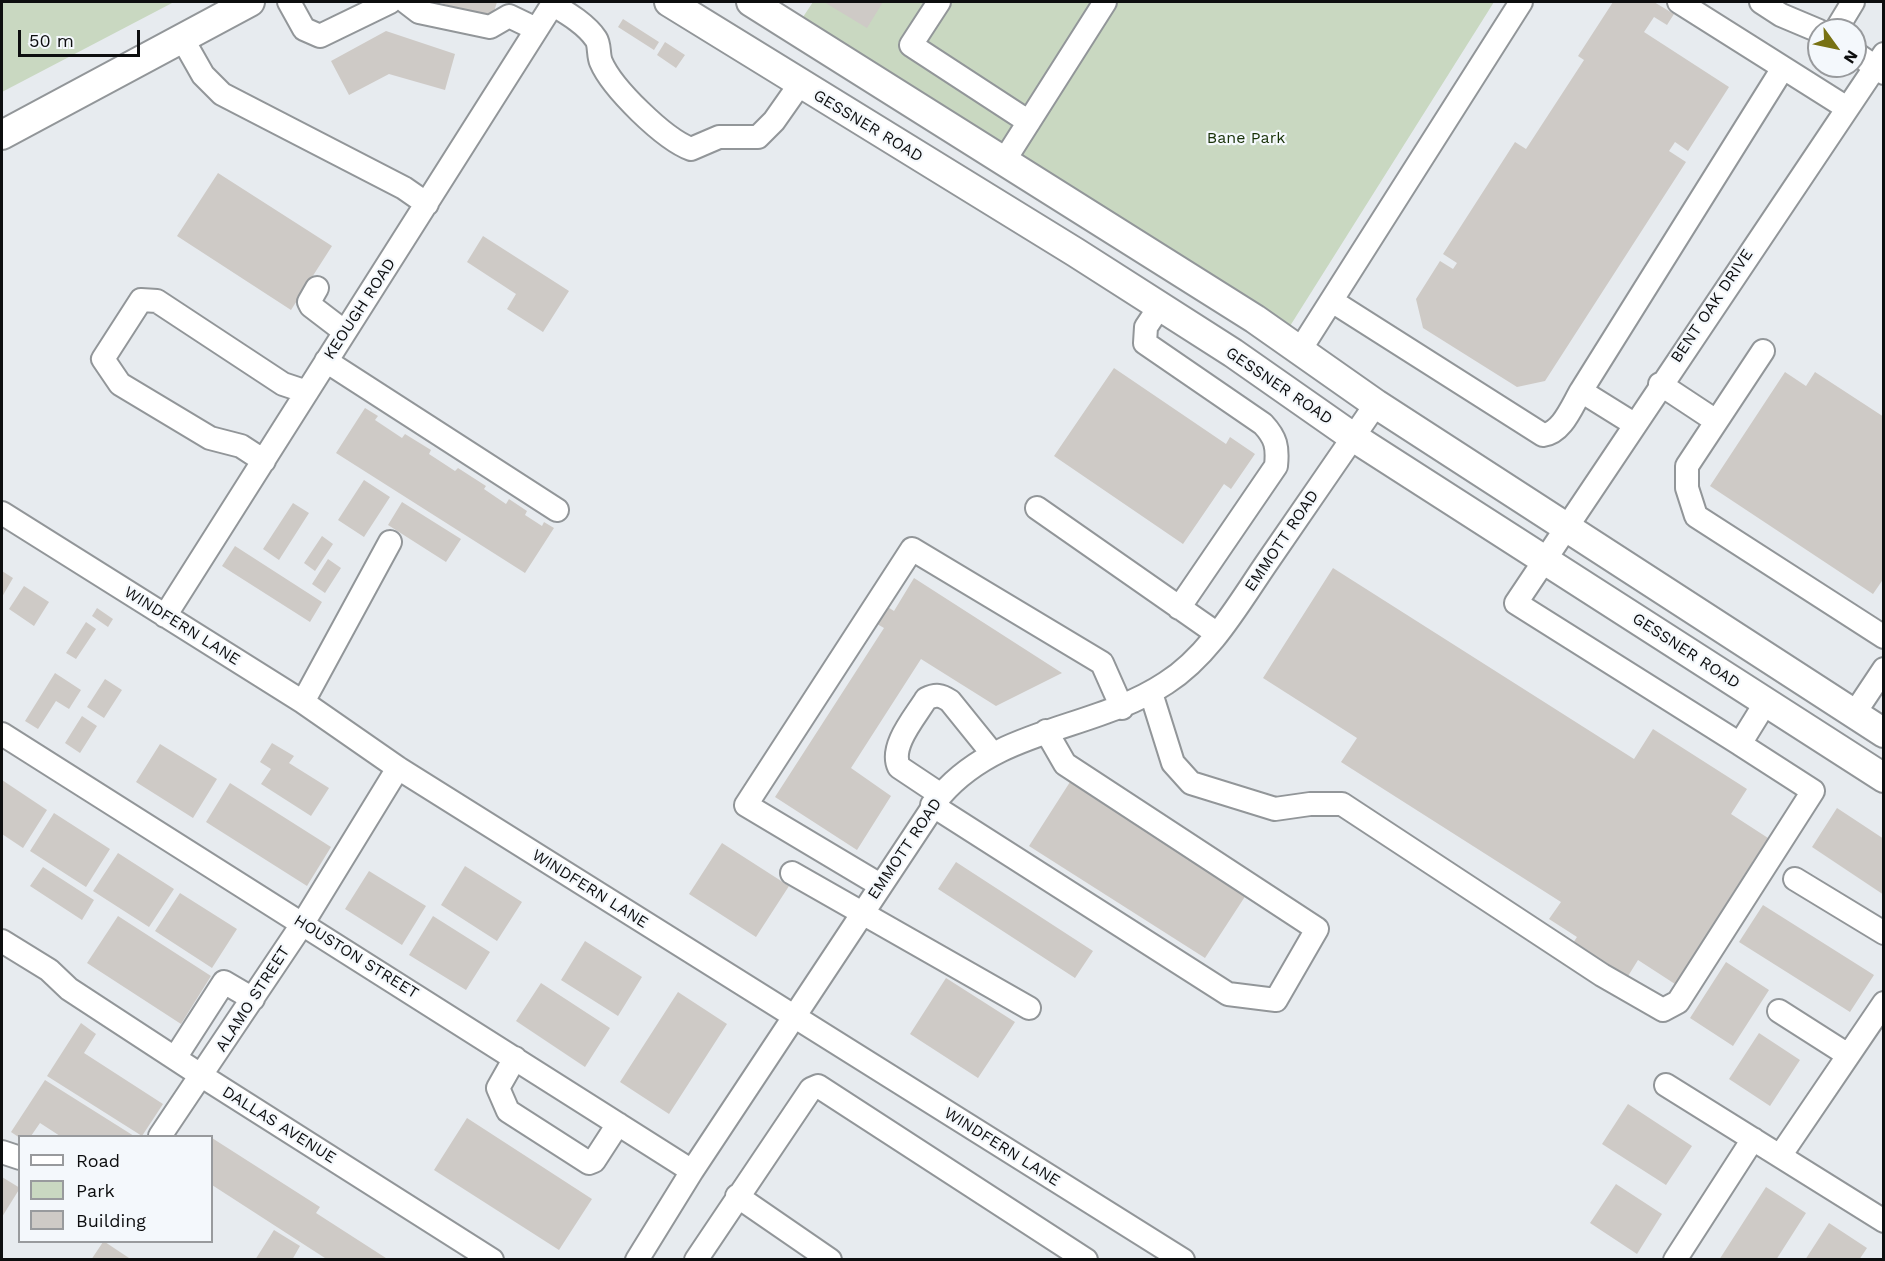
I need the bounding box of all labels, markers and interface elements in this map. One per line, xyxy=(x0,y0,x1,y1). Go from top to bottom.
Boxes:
scale bar xyxy=(21,18,142,56)
north arrow xyxy=(1807,18,1867,78)
text: 50 m xyxy=(29,30,74,51)
text: N xyxy=(1840,47,1862,67)
street label: GESSNER ROAD xyxy=(810,86,926,166)
park label: Bane Park xyxy=(1207,128,1285,148)
street label: BENT OAK DRIVE xyxy=(1667,245,1757,367)
street label: KEOUGH ROAD xyxy=(320,255,400,363)
street label: GESSNER ROAD xyxy=(1222,343,1336,429)
street label: EMMOTT ROAD xyxy=(1241,487,1323,595)
street label: WINDFERN LANE xyxy=(120,583,244,669)
street label: GESSNER ROAD xyxy=(1629,609,1743,693)
street label: EMMOTT ROAD xyxy=(864,795,946,903)
street label: WINDFERN LANE xyxy=(528,846,652,932)
street label: HOUSTON STREET xyxy=(290,911,422,1003)
street label: ALAMO STREET xyxy=(212,943,294,1055)
street label: DALLAS AVENUE xyxy=(219,1082,339,1168)
street label: WINDFERN LANE xyxy=(940,1104,1064,1190)
legend xyxy=(18,1135,213,1243)
text: Road xyxy=(76,1150,120,1171)
text: Park xyxy=(76,1180,115,1201)
text: Building xyxy=(76,1210,146,1231)

